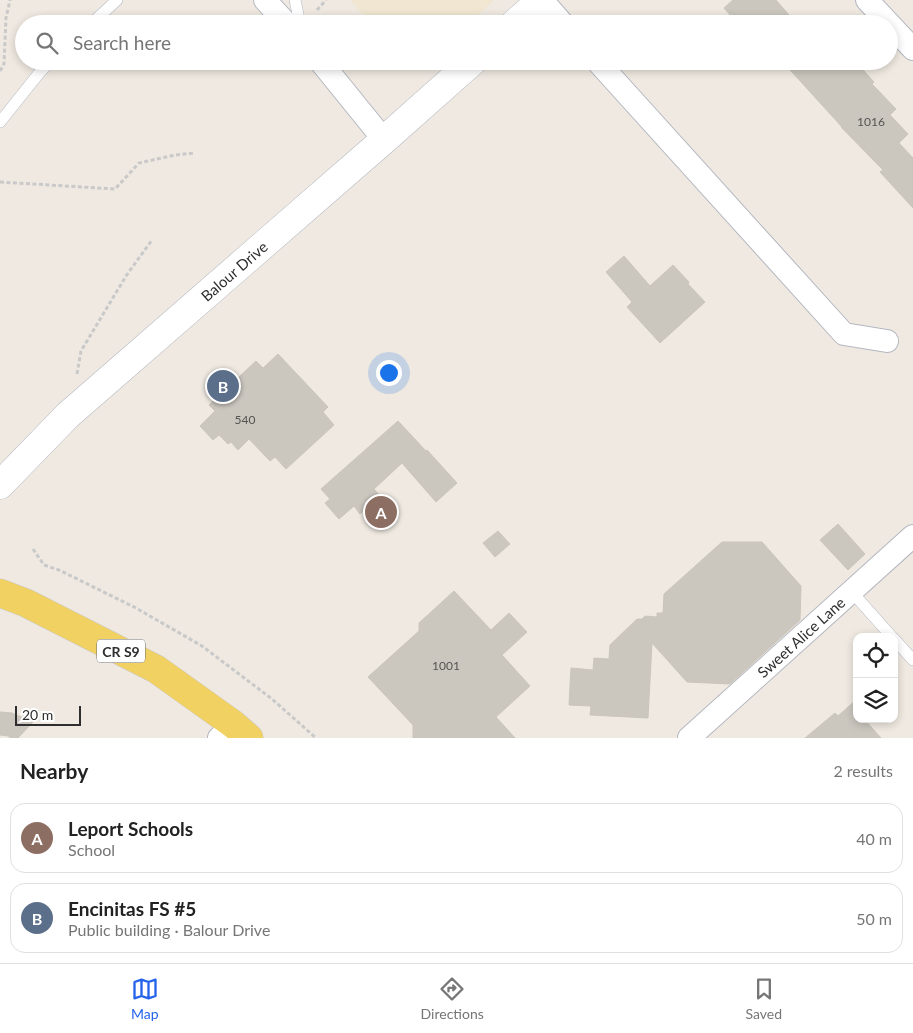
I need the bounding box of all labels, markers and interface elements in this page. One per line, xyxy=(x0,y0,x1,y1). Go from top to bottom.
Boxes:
search box xyxy=(15,15,898,70)
icon: search xyxy=(33,29,61,57)
text: Search here xyxy=(73,31,171,54)
house number: 1016 xyxy=(857,114,885,129)
street label: Balour Drive xyxy=(197,237,271,305)
your location xyxy=(376,360,402,386)
pin: B xyxy=(207,367,239,405)
house number: 540 xyxy=(235,412,255,427)
pin: A xyxy=(365,493,397,531)
street label: Sweet Alice Lane xyxy=(754,593,849,681)
map controls xyxy=(853,633,898,723)
button: locate xyxy=(853,633,898,678)
road number: CR S9 xyxy=(97,640,145,662)
house number: 1001 xyxy=(432,658,460,673)
button: layers xyxy=(853,678,898,723)
scale bar xyxy=(15,703,81,726)
text: 20 m xyxy=(22,706,53,723)
text: Nearby xyxy=(20,758,88,783)
text: 2 results xyxy=(833,761,893,780)
text: Leport Schools xyxy=(68,817,193,840)
text: A xyxy=(31,829,43,848)
text: 40 m xyxy=(856,829,892,848)
text: School xyxy=(68,840,115,859)
text: Encinitas FS #5 xyxy=(68,897,196,920)
text: B xyxy=(32,909,42,928)
text: 50 m xyxy=(856,909,892,928)
text: Public building · Balour Drive xyxy=(68,920,270,939)
tab: Map xyxy=(131,975,159,1022)
tab: Directions xyxy=(421,975,484,1022)
tab: Saved xyxy=(746,975,782,1022)

